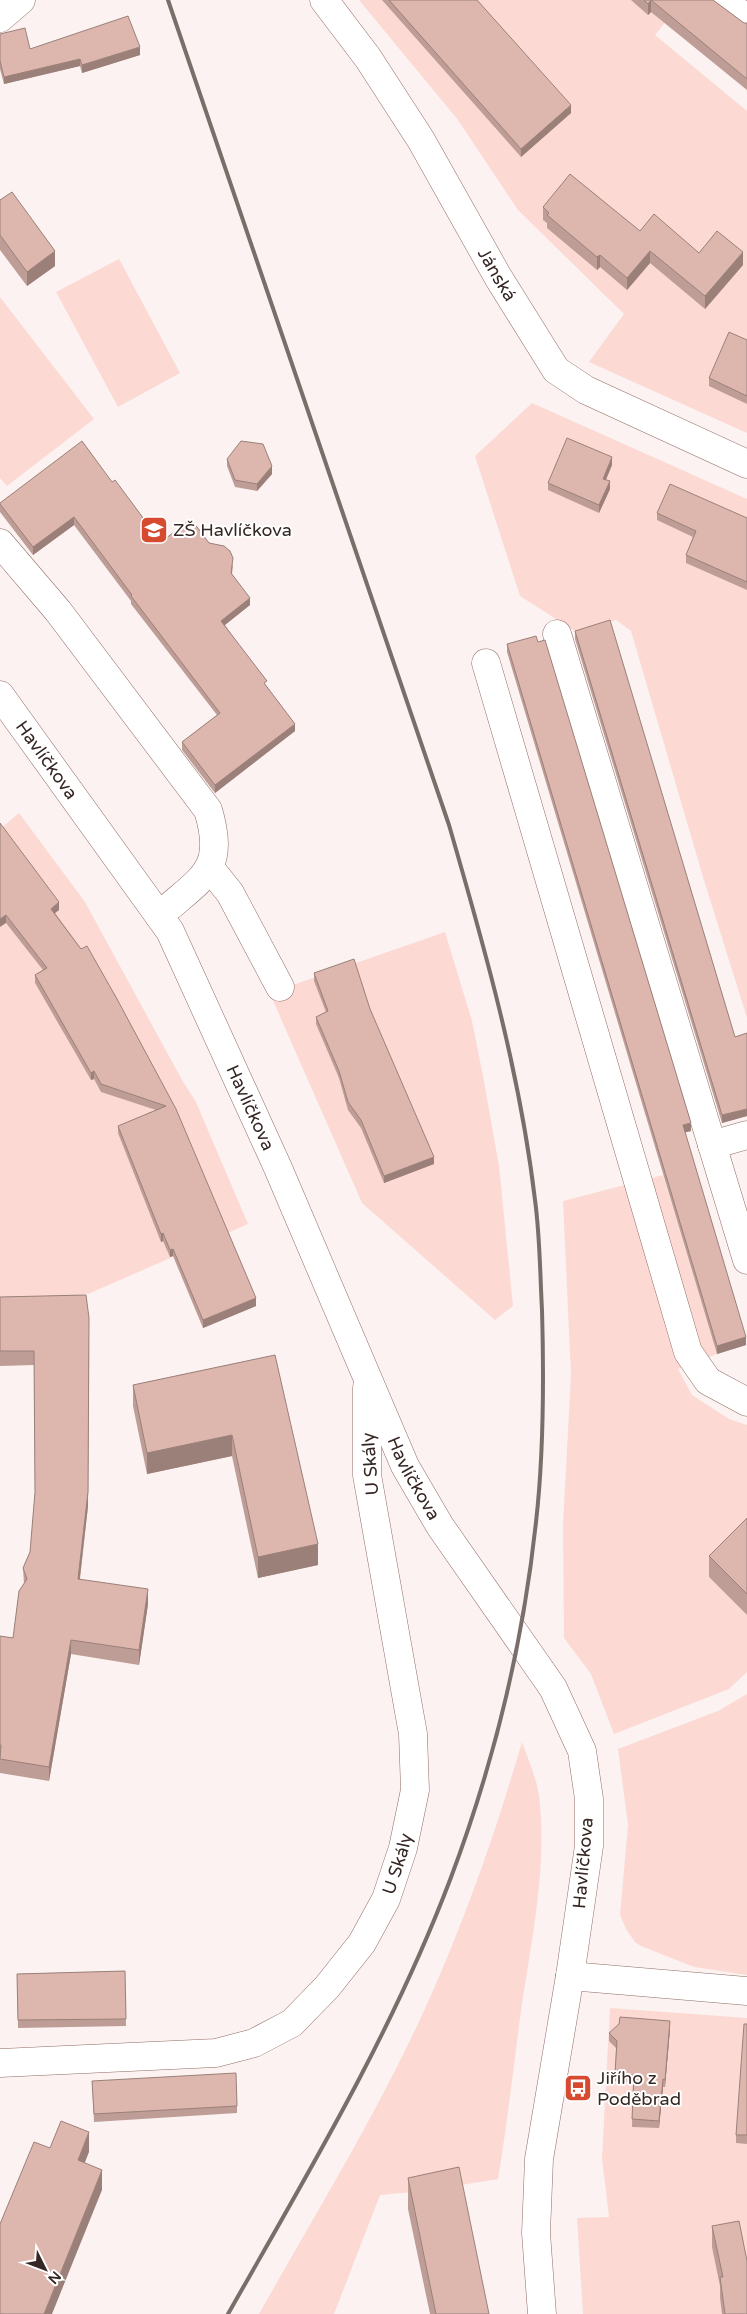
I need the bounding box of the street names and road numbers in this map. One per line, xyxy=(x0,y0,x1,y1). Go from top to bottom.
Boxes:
street label: Jánská xyxy=(473,244,521,305)
street label: Havlíčkova xyxy=(11,716,82,804)
street label: Havlíčkova xyxy=(221,1061,280,1154)
street label: U Skály xyxy=(357,1431,383,1496)
street label: Havlíčkova xyxy=(383,1433,445,1524)
street label: Havlíčkova xyxy=(568,1816,598,1910)
street label: U Skály xyxy=(377,1831,417,1897)

